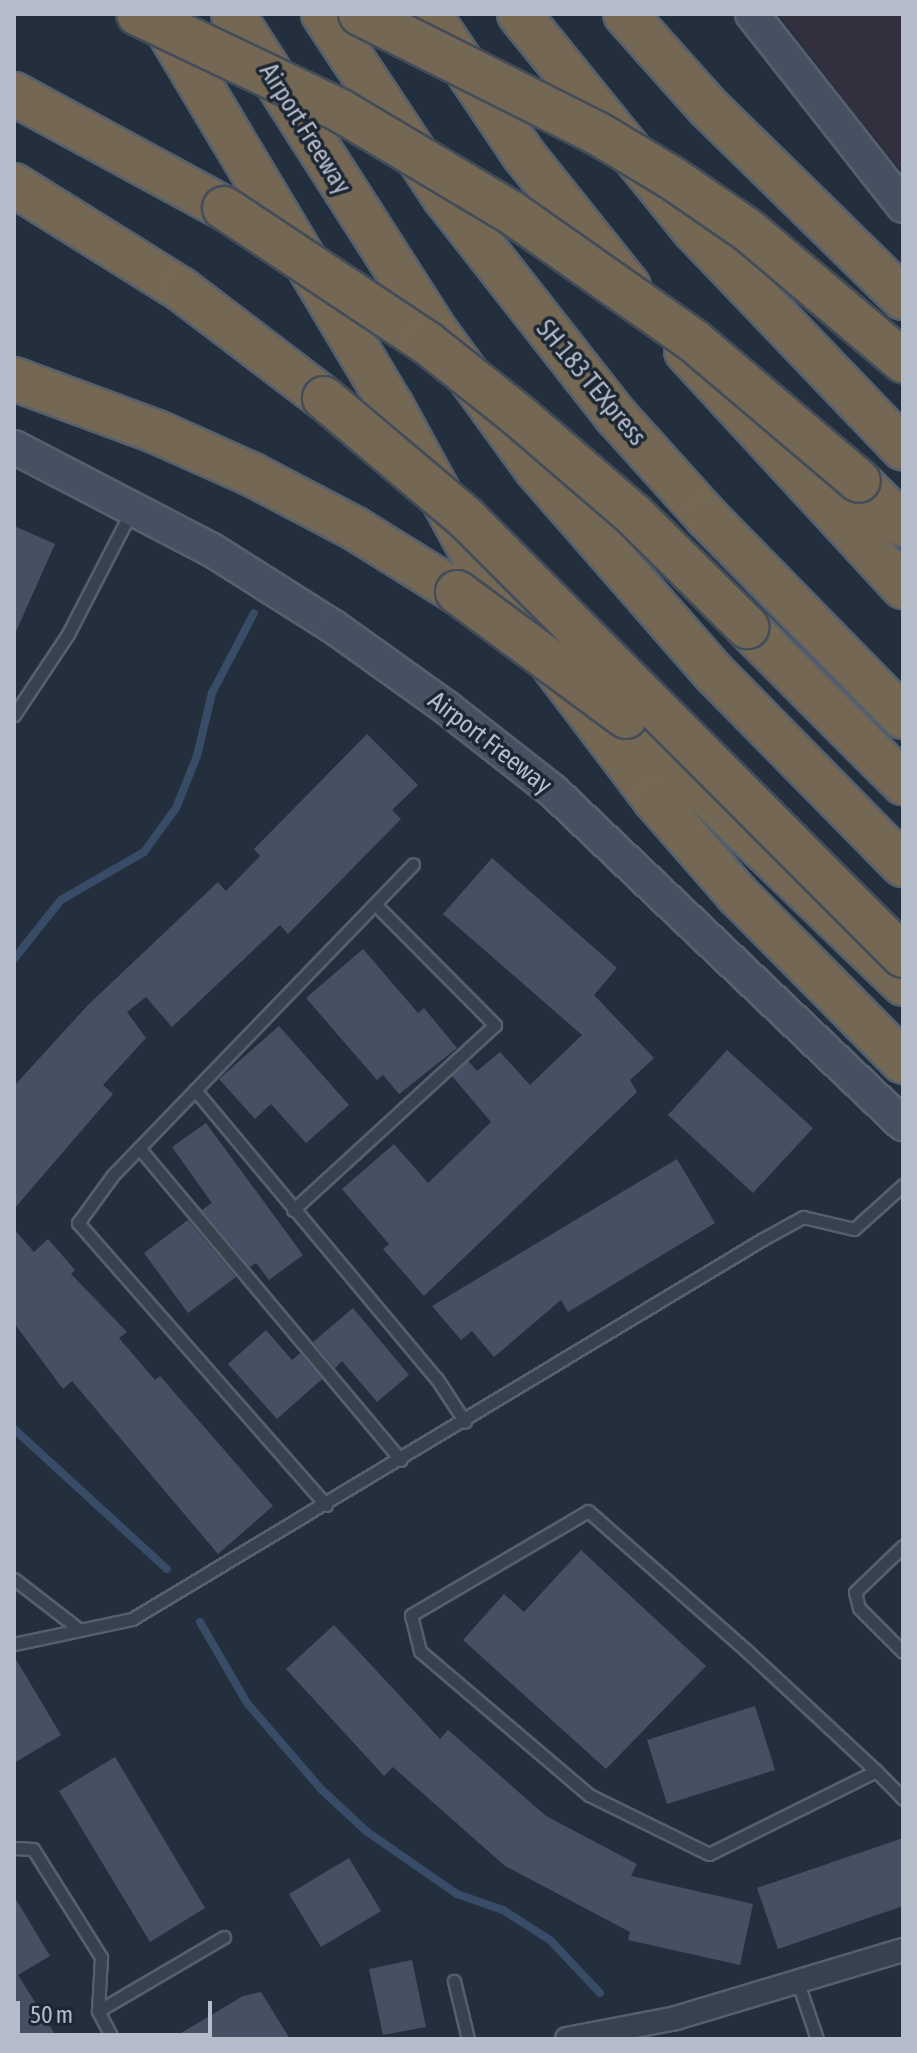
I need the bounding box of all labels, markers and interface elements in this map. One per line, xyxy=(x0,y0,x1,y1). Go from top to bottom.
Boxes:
street label: Airport Freeway xyxy=(252,58,358,200)
street label: SH 183 TEXpress xyxy=(530,314,652,452)
street label: Airport Freeway xyxy=(422,685,558,801)
scale bar xyxy=(20,1985,216,2035)
text: 50 m xyxy=(30,2001,73,2028)

